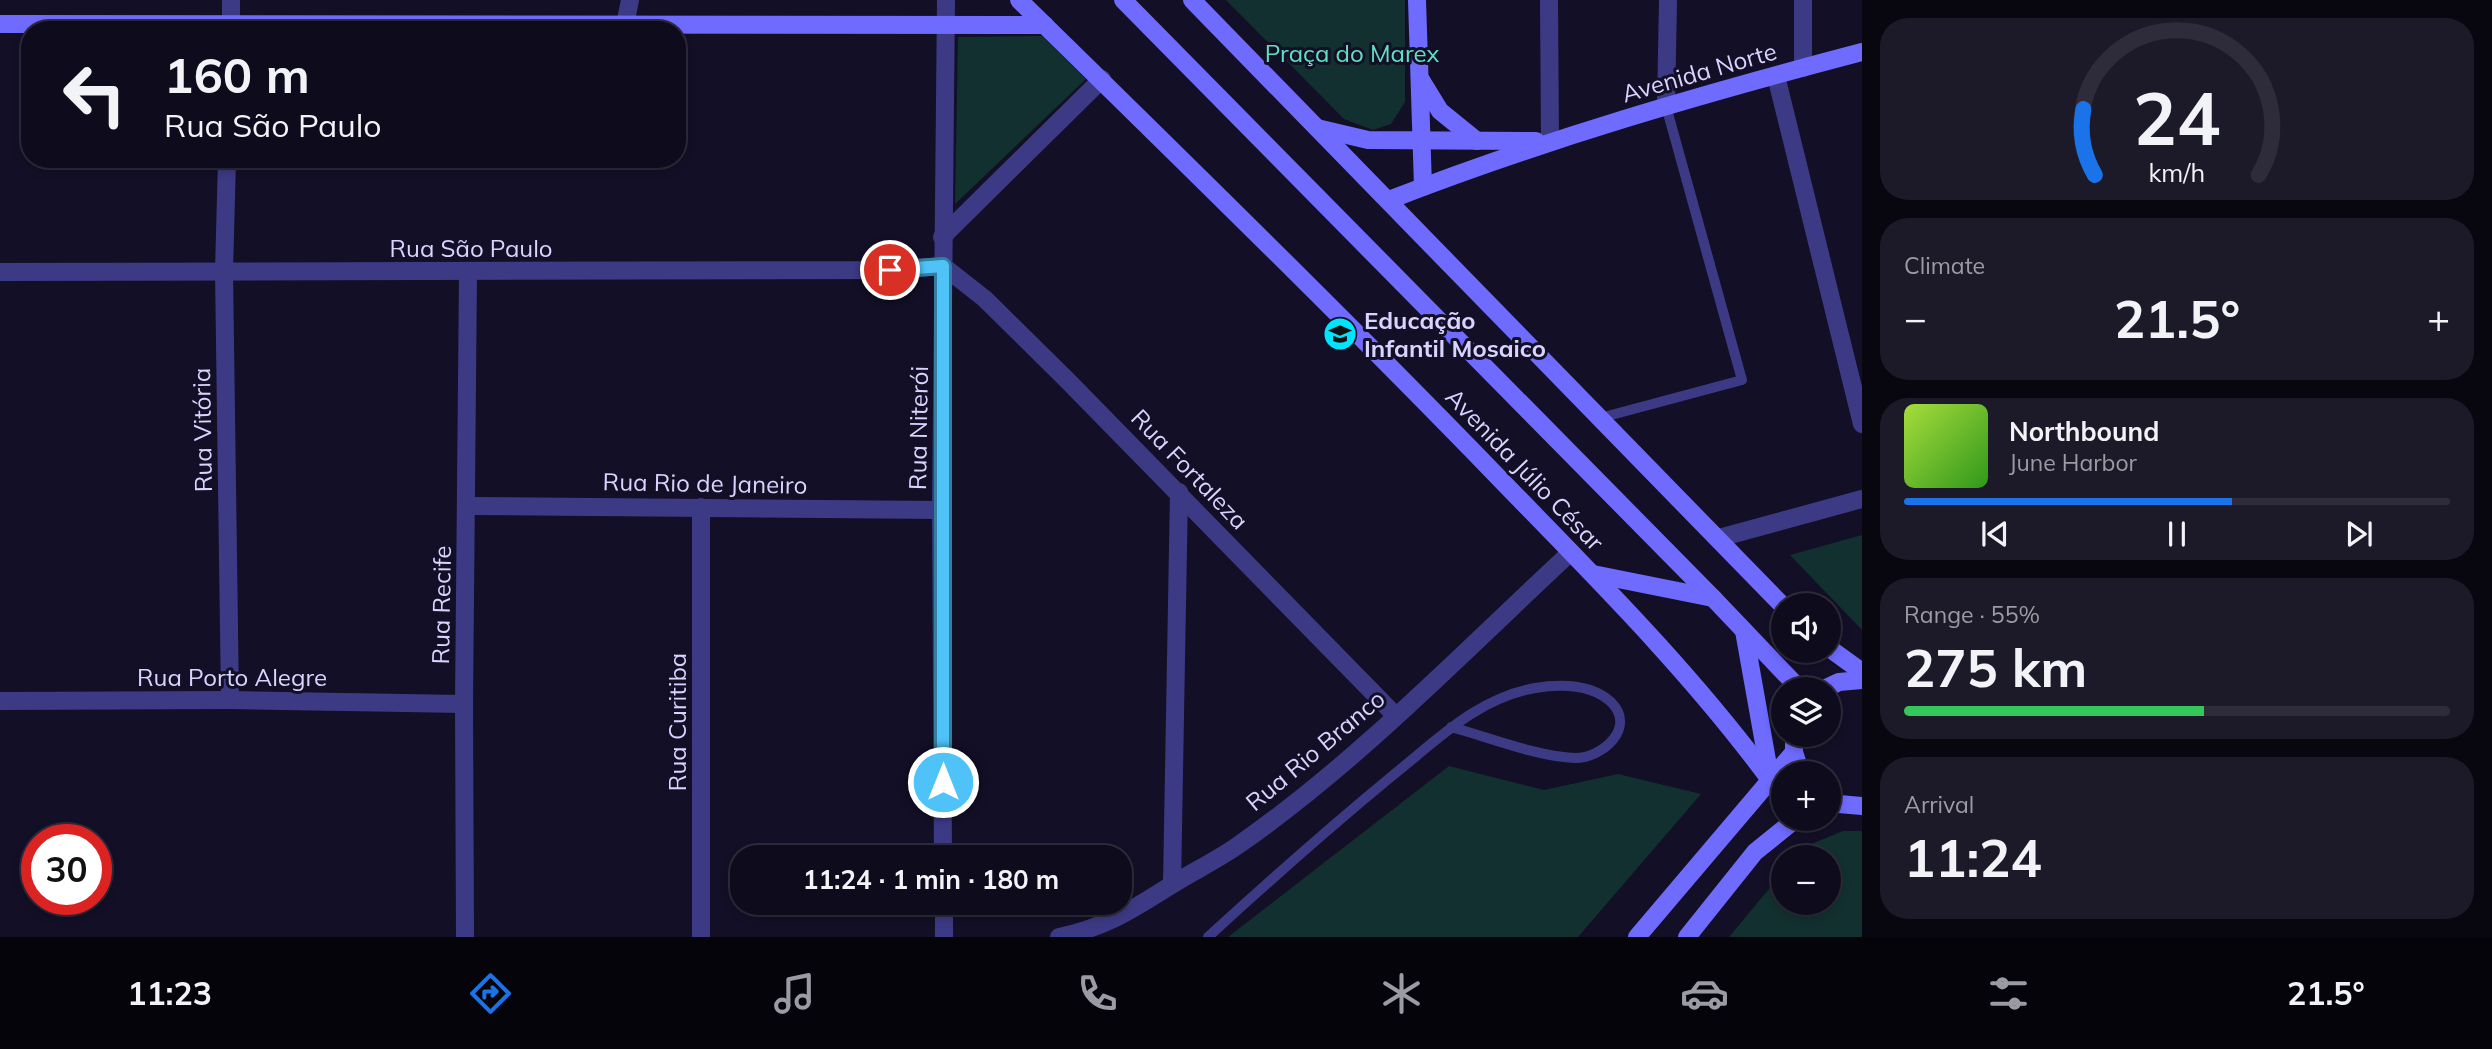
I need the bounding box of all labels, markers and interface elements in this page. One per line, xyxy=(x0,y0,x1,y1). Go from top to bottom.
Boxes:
street label: Avenida Norte xyxy=(1618,36,1780,108)
park label: Praça do Marex xyxy=(1265,38,1439,68)
text: 160 m xyxy=(164,44,310,105)
icon: left xyxy=(49,49,140,140)
text: 24 xyxy=(2133,72,2221,163)
text: Rua São Paulo xyxy=(164,105,382,145)
text: km/h xyxy=(2149,157,2205,188)
street label: Rua São Paulo xyxy=(389,233,553,263)
pin xyxy=(860,240,920,300)
icon: arrive xyxy=(871,251,909,289)
text: Climate xyxy=(1904,251,1985,280)
text: 21.5° xyxy=(2114,286,2240,351)
text: − xyxy=(1904,294,1927,342)
text: + xyxy=(2427,294,2450,342)
place label: Educação Infantil Mosaico xyxy=(1364,305,1546,363)
school or university icon: Educação Infantil Mosaico xyxy=(1321,315,1359,353)
street label: Rua Niterói xyxy=(902,366,934,490)
street label: Rua Vitória xyxy=(186,368,218,492)
street label: Avenida Júlio César xyxy=(1440,382,1610,557)
street label: Rua Fortaleza xyxy=(1125,403,1255,535)
text: Northbound xyxy=(2009,415,2159,448)
text: June Harbor xyxy=(2009,448,2137,477)
street label: Rua Rio de Janeiro xyxy=(602,466,808,500)
icon: previous xyxy=(1976,515,2014,553)
icon: pause xyxy=(2158,515,2196,553)
icon: next xyxy=(2340,515,2378,553)
street label: Rua Recife xyxy=(425,545,457,665)
map controls xyxy=(1771,593,1841,915)
button: sound xyxy=(1771,593,1841,663)
text: Range · 55% xyxy=(1904,600,2040,629)
text: 275 km xyxy=(1904,635,2087,700)
street label: Rua Curitiba xyxy=(662,653,692,791)
street label: Rua Porto Alegre xyxy=(137,662,327,692)
button: layers xyxy=(1771,677,1841,747)
street label: Rua Rio Branco xyxy=(1239,683,1391,817)
position arrow xyxy=(906,745,980,819)
button: + xyxy=(1771,761,1841,831)
text: Arrival xyxy=(1904,790,1974,819)
speed limit sign: 30 xyxy=(21,824,112,915)
text: 11:24 xyxy=(1904,825,2042,890)
button: − xyxy=(1771,845,1841,915)
text: 11:24 · 1 min · 180 m xyxy=(803,863,1059,896)
icon: directions xyxy=(466,969,515,1018)
icon: music xyxy=(770,969,819,1018)
icon: phone xyxy=(1073,969,1122,1018)
icon: climate xyxy=(1377,969,1426,1018)
icon: car xyxy=(1680,969,1729,1018)
icon: filters xyxy=(1984,969,2033,1018)
text: 11:23 xyxy=(127,973,212,1013)
text: 21.5° xyxy=(2287,973,2365,1013)

